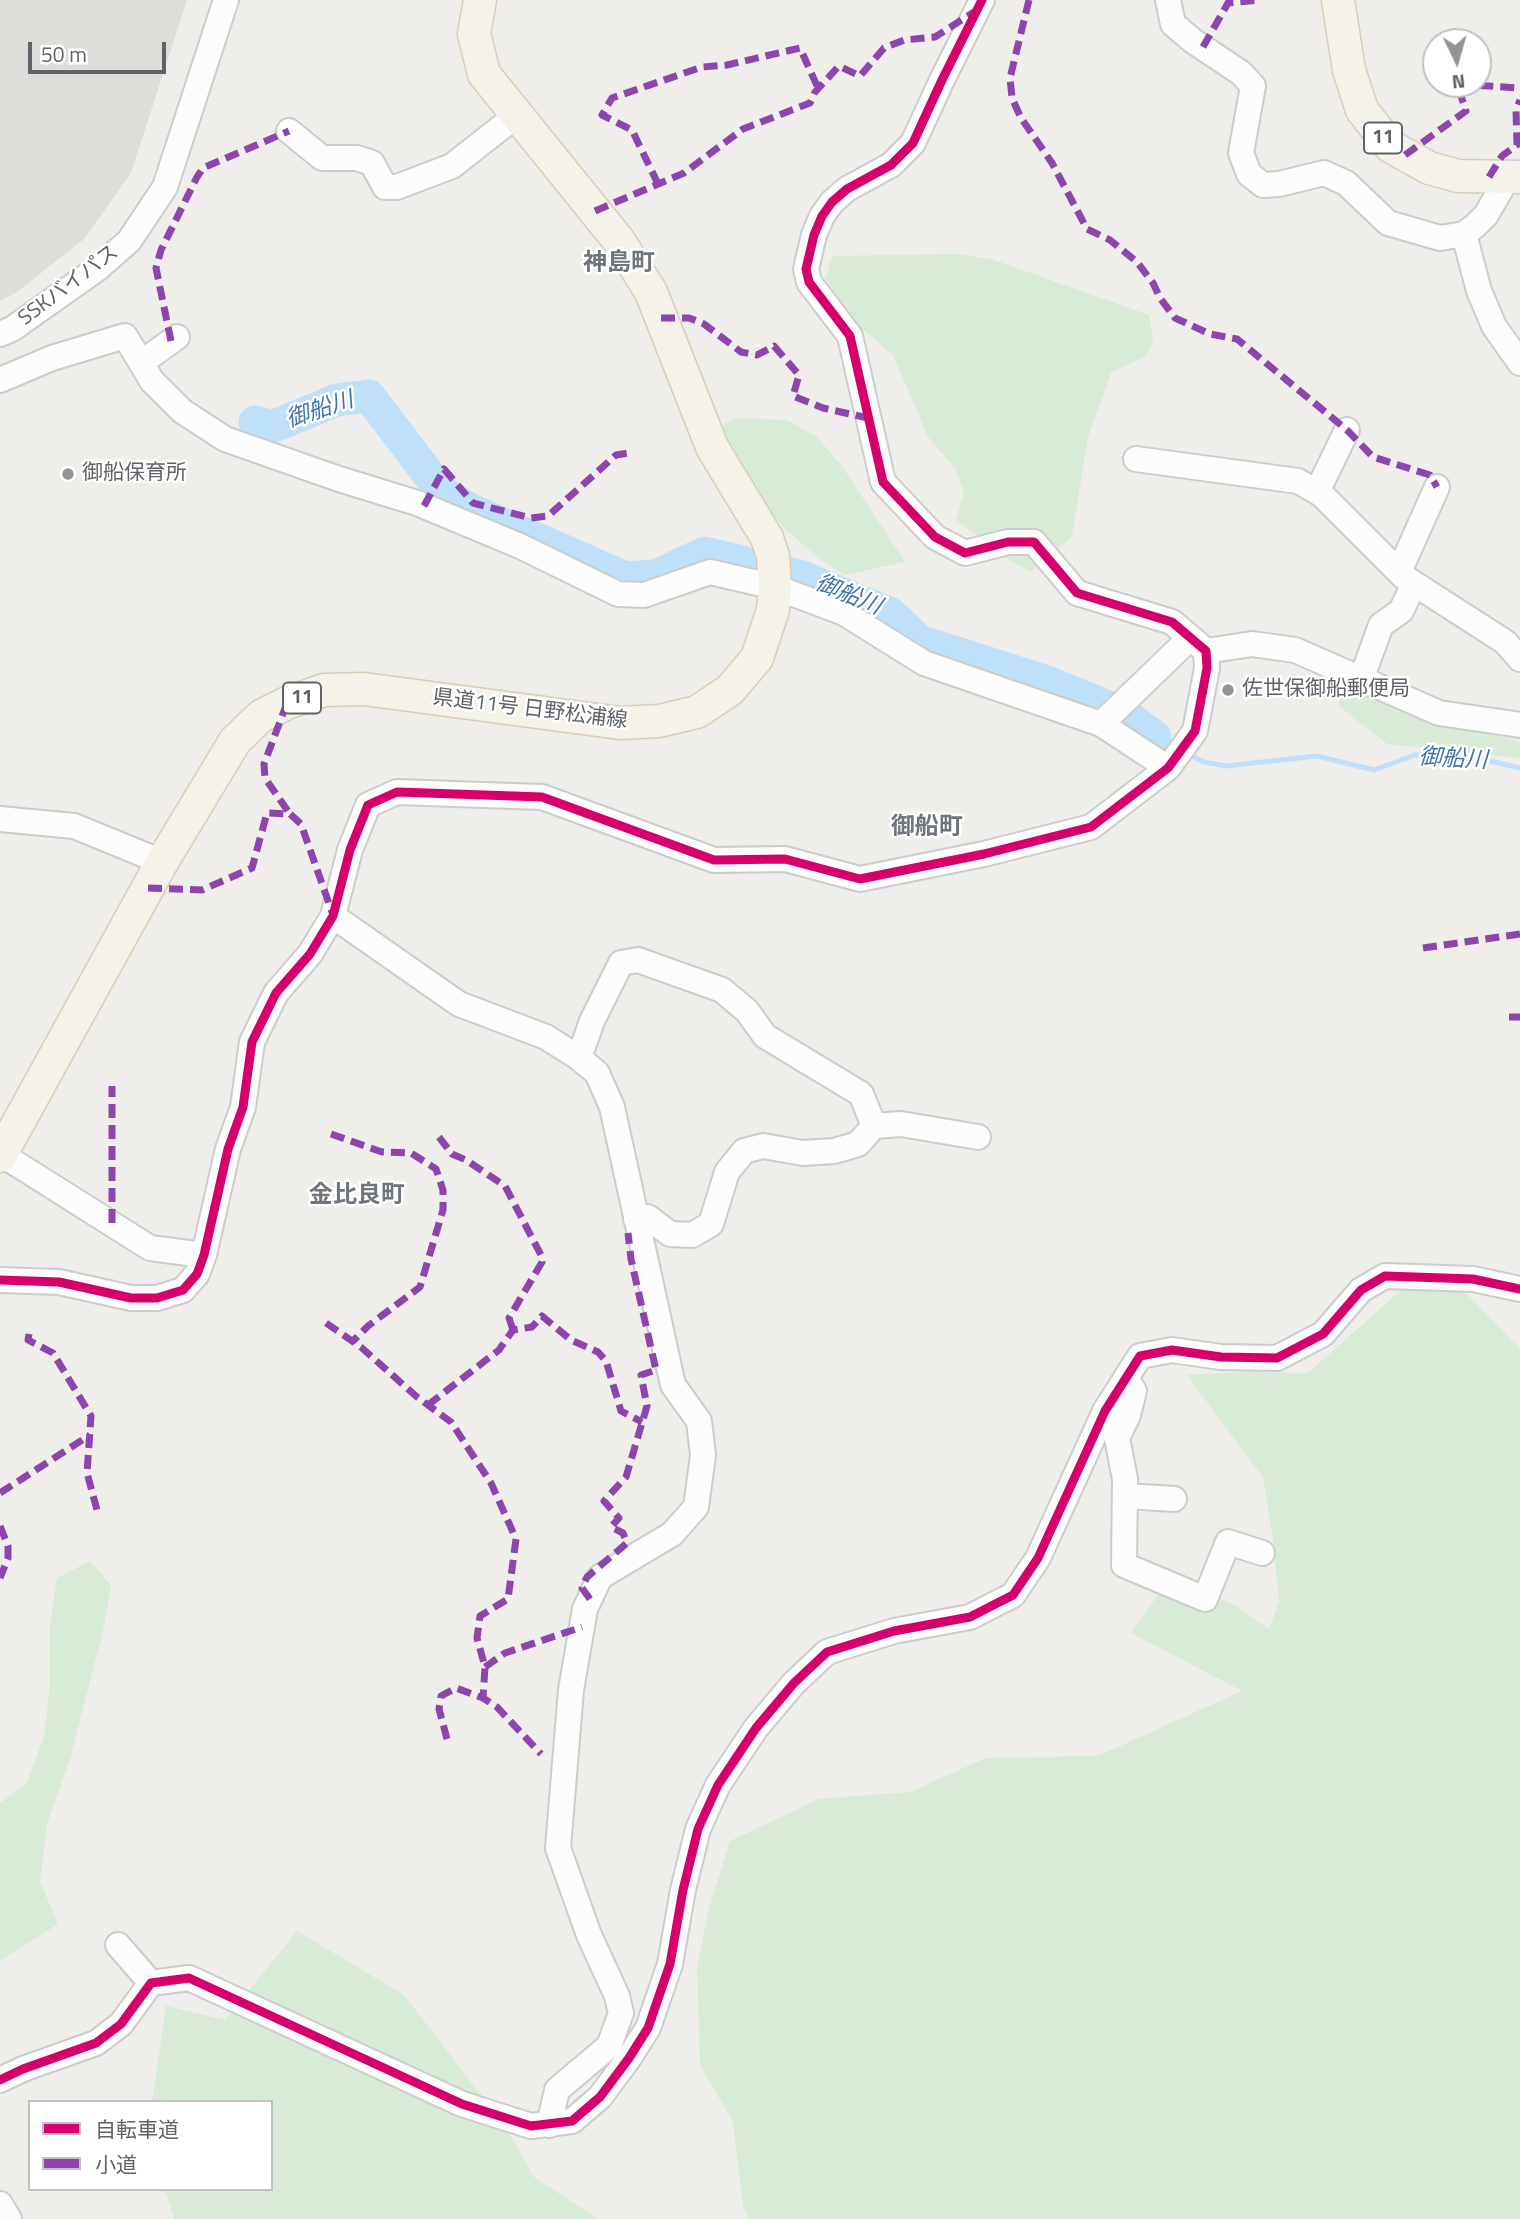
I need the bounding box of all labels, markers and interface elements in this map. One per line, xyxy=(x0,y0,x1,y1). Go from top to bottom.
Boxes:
scale bar xyxy=(32,28,170,72)
north arrow xyxy=(1422,28,1492,98)
text: 50 m xyxy=(41,38,87,70)
text: N xyxy=(1451,67,1467,97)
road number: 11 xyxy=(1364,122,1402,154)
street label: SSKバイパス xyxy=(14,240,124,332)
district label: 神島町 xyxy=(583,250,655,278)
water label: 御船川 xyxy=(283,387,357,435)
place label: 御船保育所 xyxy=(82,461,187,487)
marker: 御船保育所 xyxy=(60,466,76,482)
water label: 御船川 xyxy=(811,570,885,622)
place label: 佐世保御船郵便局 xyxy=(1242,677,1410,703)
road number: 11 xyxy=(283,682,321,713)
marker: 佐世保御船郵便局 xyxy=(1220,682,1236,698)
street label: 県道11号 日野松浦線 xyxy=(431,686,629,734)
water label: 御船川 xyxy=(1418,744,1488,776)
district label: 御船町 xyxy=(891,814,963,842)
district label: 金比良町 xyxy=(309,1182,405,1210)
legend xyxy=(28,2100,273,2191)
text: 自転車道 xyxy=(95,2113,179,2145)
text: 小道 xyxy=(95,2148,137,2180)

